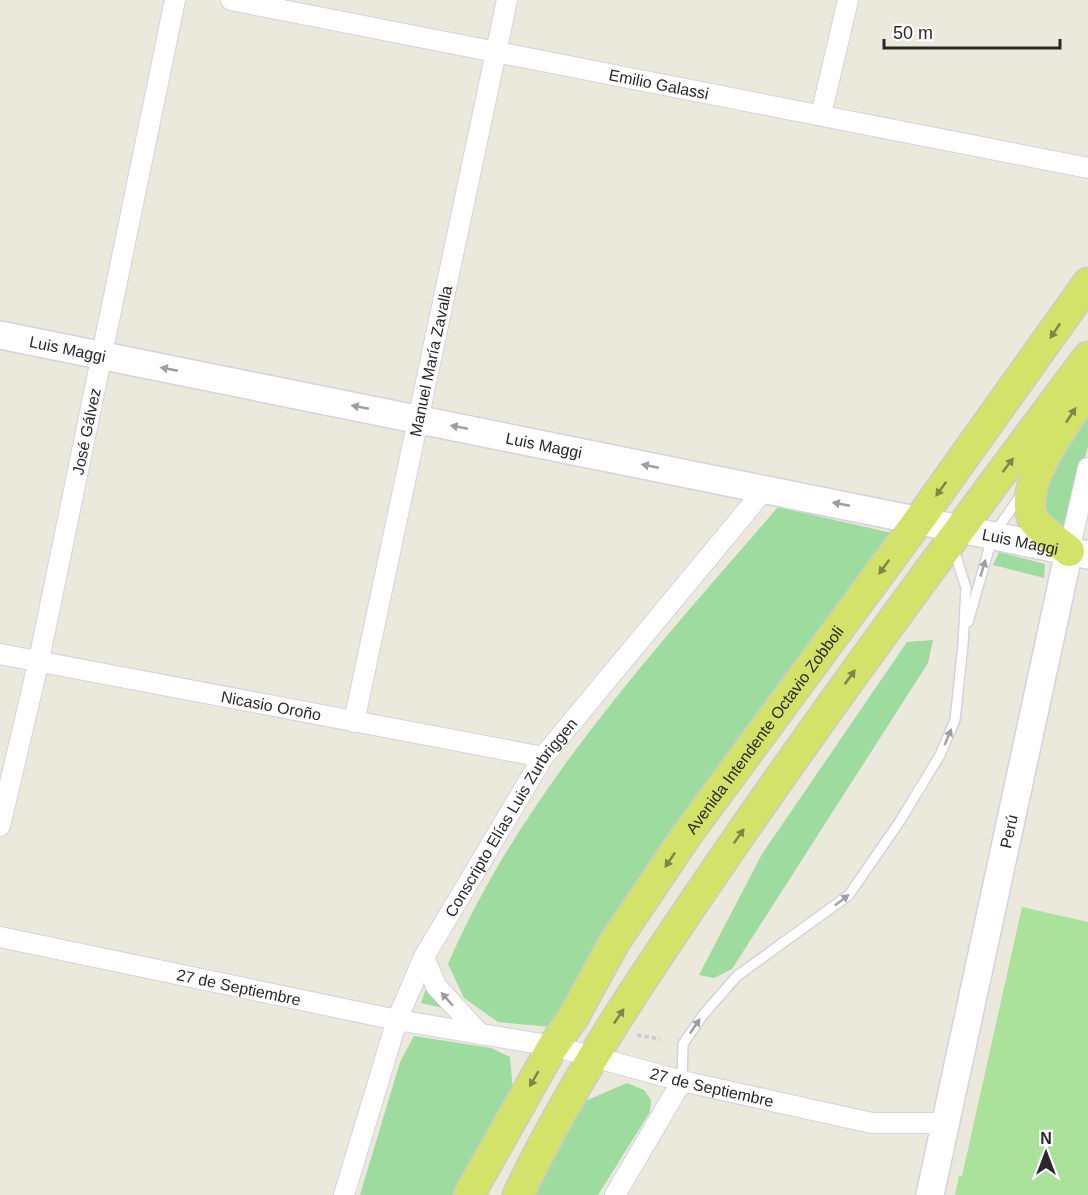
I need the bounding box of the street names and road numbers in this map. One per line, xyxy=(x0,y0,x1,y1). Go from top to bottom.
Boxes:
street label: Emilio Galassi xyxy=(607,66,710,102)
street label: Manuel María Zavalla xyxy=(406,284,455,438)
street label: Luis Maggi xyxy=(28,333,107,365)
street label: José Gálvez xyxy=(69,386,103,476)
street label: Luis Maggi xyxy=(504,429,584,461)
street label: Luis Maggi xyxy=(981,525,1060,557)
street label: Avenida Intendente Octavio Zobboli xyxy=(682,623,846,837)
street label: Nicasio Oroño xyxy=(220,688,323,723)
street label: Conscripto Elías Luis Zurbriggen xyxy=(441,715,580,920)
street label: Perú xyxy=(997,813,1020,850)
street label: 27 de Septiembre xyxy=(175,966,303,1008)
street label: 27 de Septiembre xyxy=(648,1064,776,1110)

